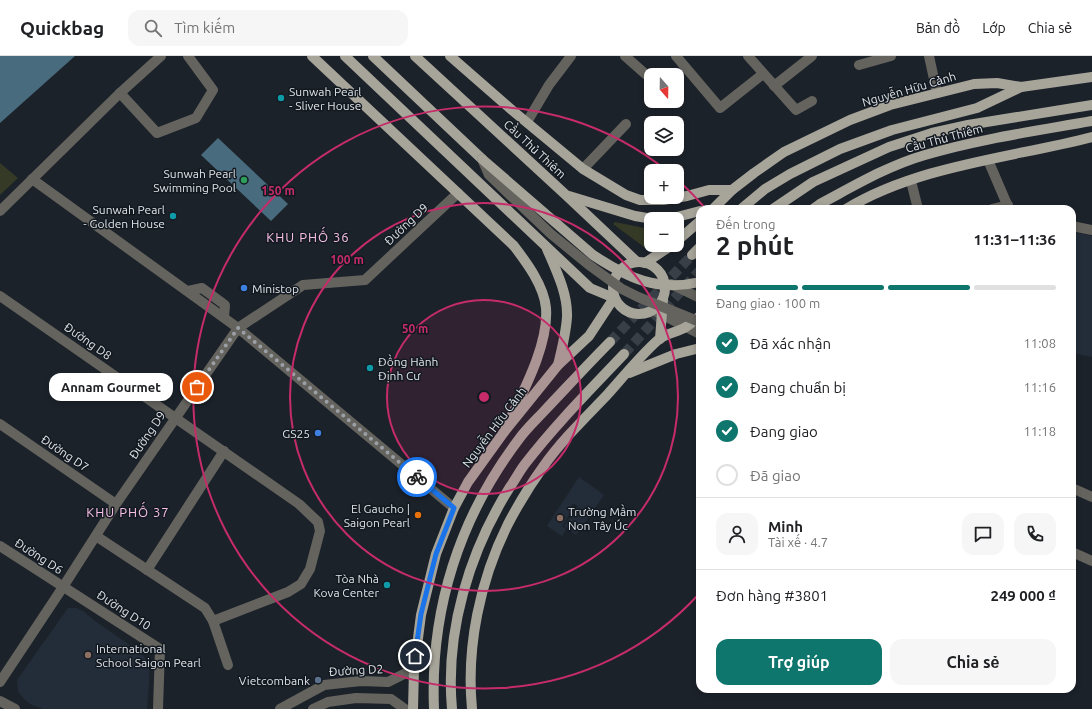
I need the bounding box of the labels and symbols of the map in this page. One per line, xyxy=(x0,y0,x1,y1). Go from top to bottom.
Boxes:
north arrow xyxy=(644,68,684,108)
street label: Nguyễn Hữu Cảnh xyxy=(861,69,957,109)
place label: Sunwah Pearl - Sliver House xyxy=(289,85,361,112)
marker: Sunwah Pearl - Sliver House xyxy=(276,93,286,103)
street label: Cầu Thủ Thiêm xyxy=(501,116,569,181)
street label: Cầu Thủ Thiêm xyxy=(904,121,984,155)
place label: Sunwah Pearl Swimming Pool xyxy=(153,167,236,194)
marker: Sunwah Pearl Swimming Pool xyxy=(239,175,249,185)
text: 150 m xyxy=(261,184,295,197)
street label: Đường D9 xyxy=(382,201,430,247)
place label: Sunwah Pearl - Golden House xyxy=(83,203,165,230)
marker: Sunwah Pearl - Golden House xyxy=(168,211,178,221)
district label: KHU PHỐ 36 xyxy=(266,226,350,244)
text: 100 m xyxy=(330,253,364,266)
place label: Ministop xyxy=(252,282,299,295)
marker: Ministop xyxy=(239,283,249,293)
street label: Đường D8 xyxy=(62,320,114,362)
text: 50 m xyxy=(402,322,428,335)
place label: Đồng Hành Định Cư xyxy=(378,354,438,383)
marker: Đồng Hành Định Cư xyxy=(365,363,375,373)
pin xyxy=(180,370,214,404)
callout: Annam Gourmet xyxy=(49,373,173,401)
street label: Nguyễn Hữu Cảnh xyxy=(460,384,528,470)
centre of rings xyxy=(477,390,491,404)
street label: Đường D9 xyxy=(126,409,168,461)
place label: GS25 xyxy=(282,427,310,440)
marker: GS25 xyxy=(313,428,323,438)
street label: Đường D7 xyxy=(39,432,91,474)
courier xyxy=(397,457,437,497)
district label: KHU PHỐ 37 xyxy=(86,501,170,519)
place label: El Gaucho | Saigon Pearl xyxy=(344,502,410,529)
place label: Trường Mầm Non Tây Úc xyxy=(568,504,636,532)
marker: El Gaucho | Saigon Pearl xyxy=(413,510,423,520)
marker: Trường Mầm Non Tây Úc xyxy=(555,513,565,523)
street label: Đường D6 xyxy=(13,536,66,576)
place label: Tòa Nhà Kova Center xyxy=(313,572,379,599)
marker: Tòa Nhà Kova Center xyxy=(382,580,392,590)
street label: Đường D10 xyxy=(95,588,153,632)
pin xyxy=(398,639,432,673)
place label: International School Saigon Pearl xyxy=(96,642,201,669)
marker: International School Saigon Pearl xyxy=(83,650,93,660)
street label: Đường D2 xyxy=(328,662,384,678)
place label: Vietcombank xyxy=(239,674,310,687)
marker: Vietcombank xyxy=(313,675,323,685)

